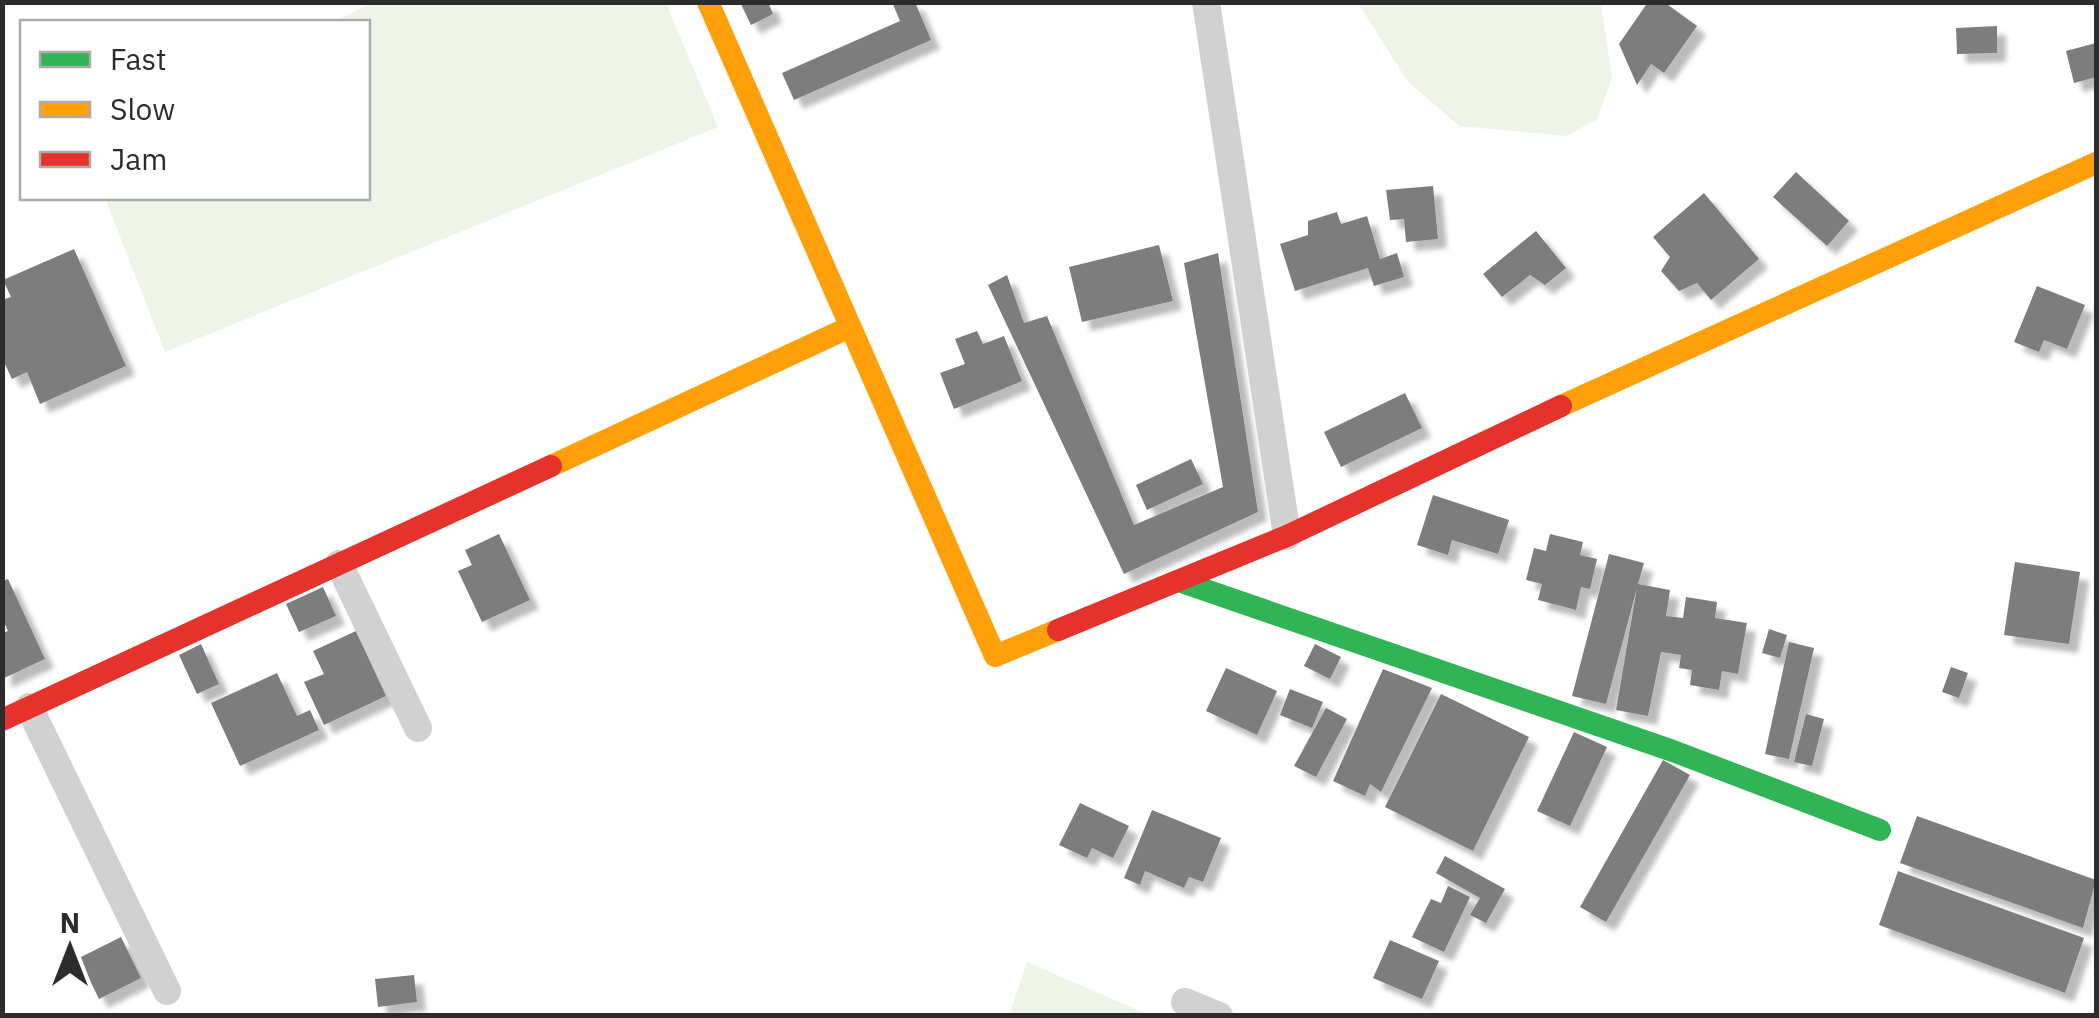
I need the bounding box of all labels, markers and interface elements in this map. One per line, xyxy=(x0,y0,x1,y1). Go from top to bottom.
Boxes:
legend xyxy=(20,20,370,200)
text: Fast xyxy=(110,39,167,78)
text: Slow xyxy=(110,89,175,128)
text: Jam xyxy=(110,139,168,178)
north arrow xyxy=(20,898,120,998)
text: N xyxy=(60,904,80,941)

